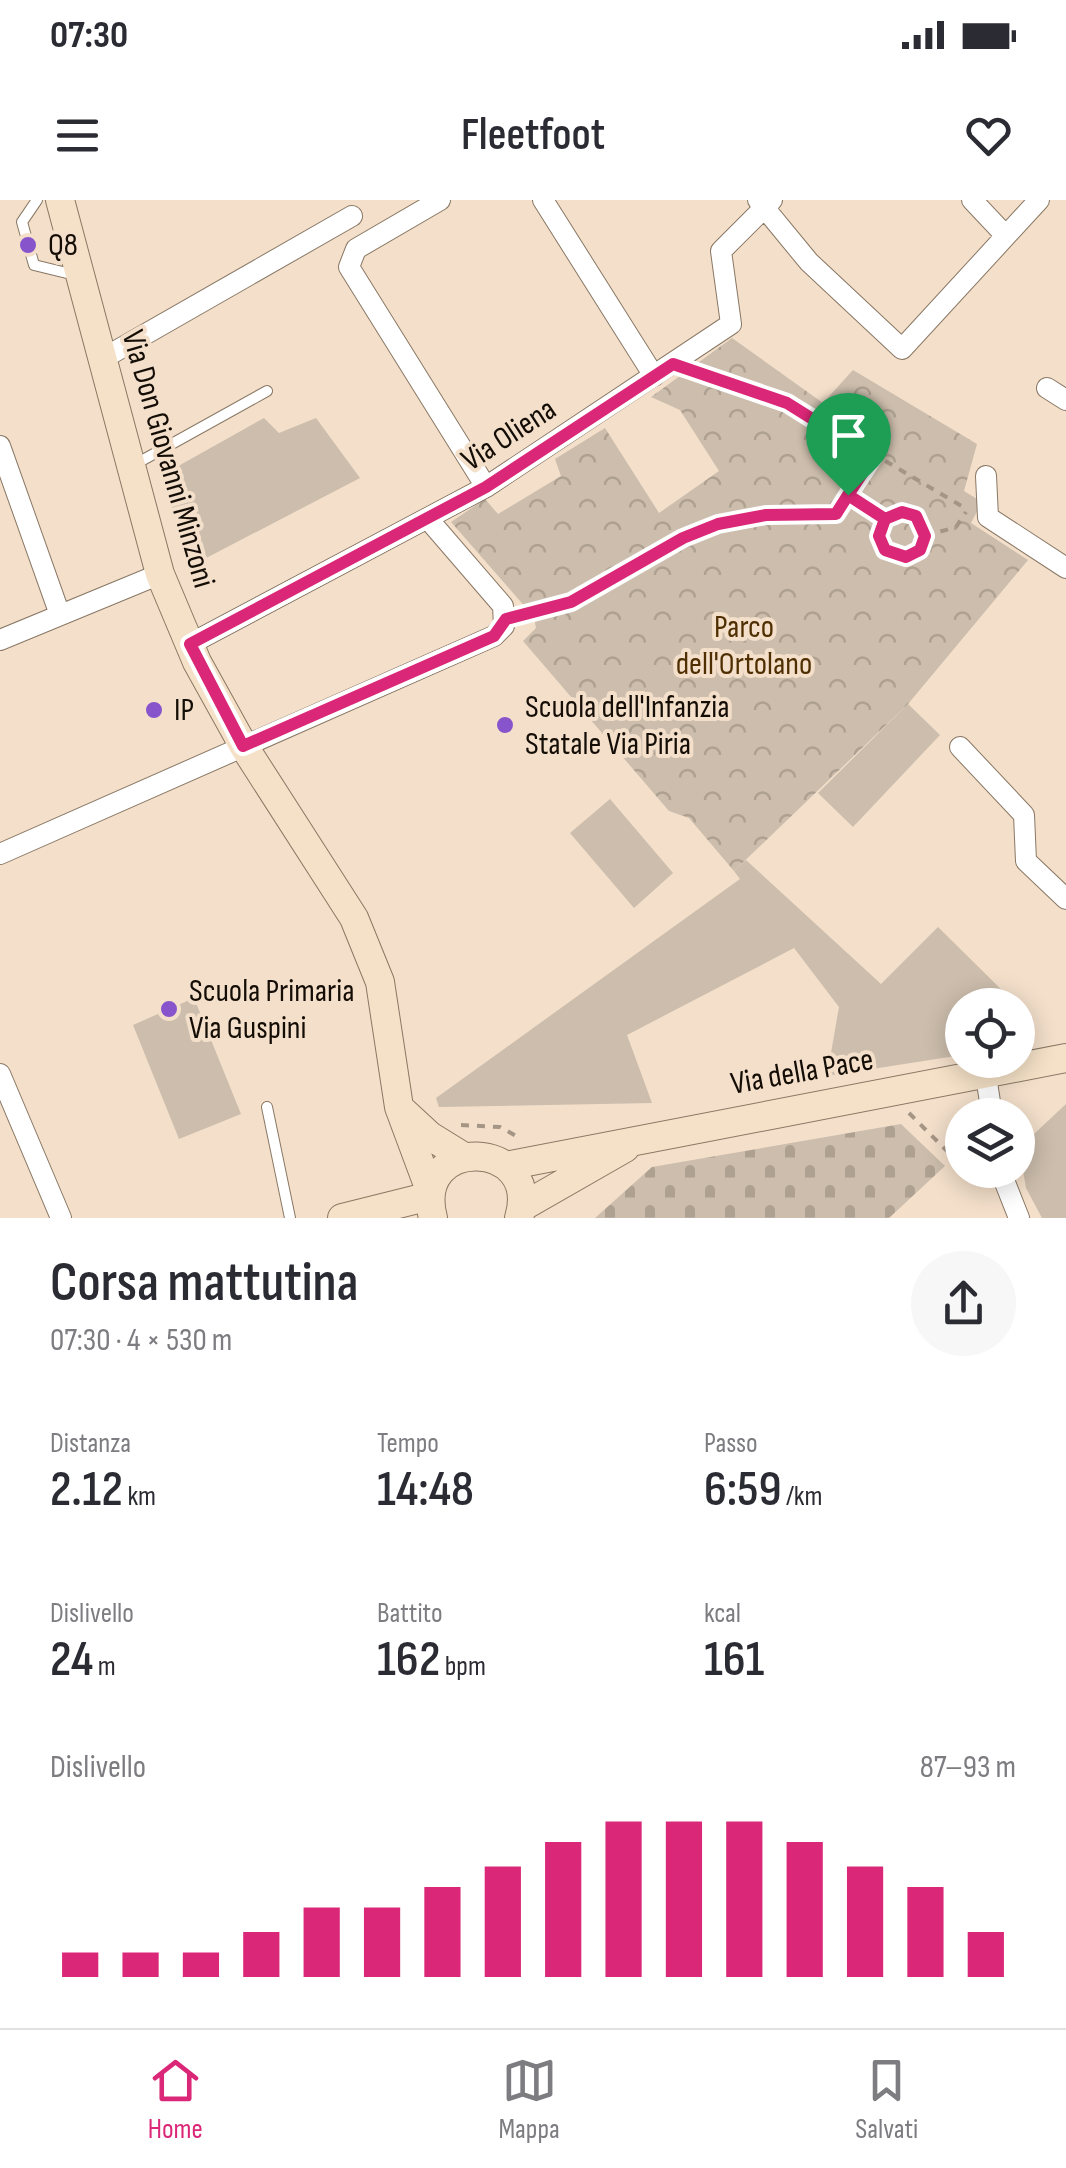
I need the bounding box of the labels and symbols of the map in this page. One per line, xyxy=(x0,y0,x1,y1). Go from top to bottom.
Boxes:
place label: Q8 xyxy=(48,226,78,265)
marker: Q8 xyxy=(17,234,39,256)
street label: Via Don Giovanni Minzoni xyxy=(113,326,223,592)
street label: Via Oliena xyxy=(454,390,564,480)
pin xyxy=(806,393,891,496)
park label: Parco dell'Ortolano xyxy=(676,608,812,684)
place label: Scuola dell'Infanzia Statale Via Piria xyxy=(525,688,729,764)
place label: IP xyxy=(174,691,194,730)
marker: IP xyxy=(143,699,165,721)
marker: Scuola dell'Infanzia Statale Via Piria xyxy=(494,714,516,736)
place label: Scuola Primaria Via Guspini xyxy=(189,972,354,1048)
marker: Scuola Primaria Via Guspini xyxy=(158,998,180,1020)
street label: Via della Pace xyxy=(728,1040,876,1104)

